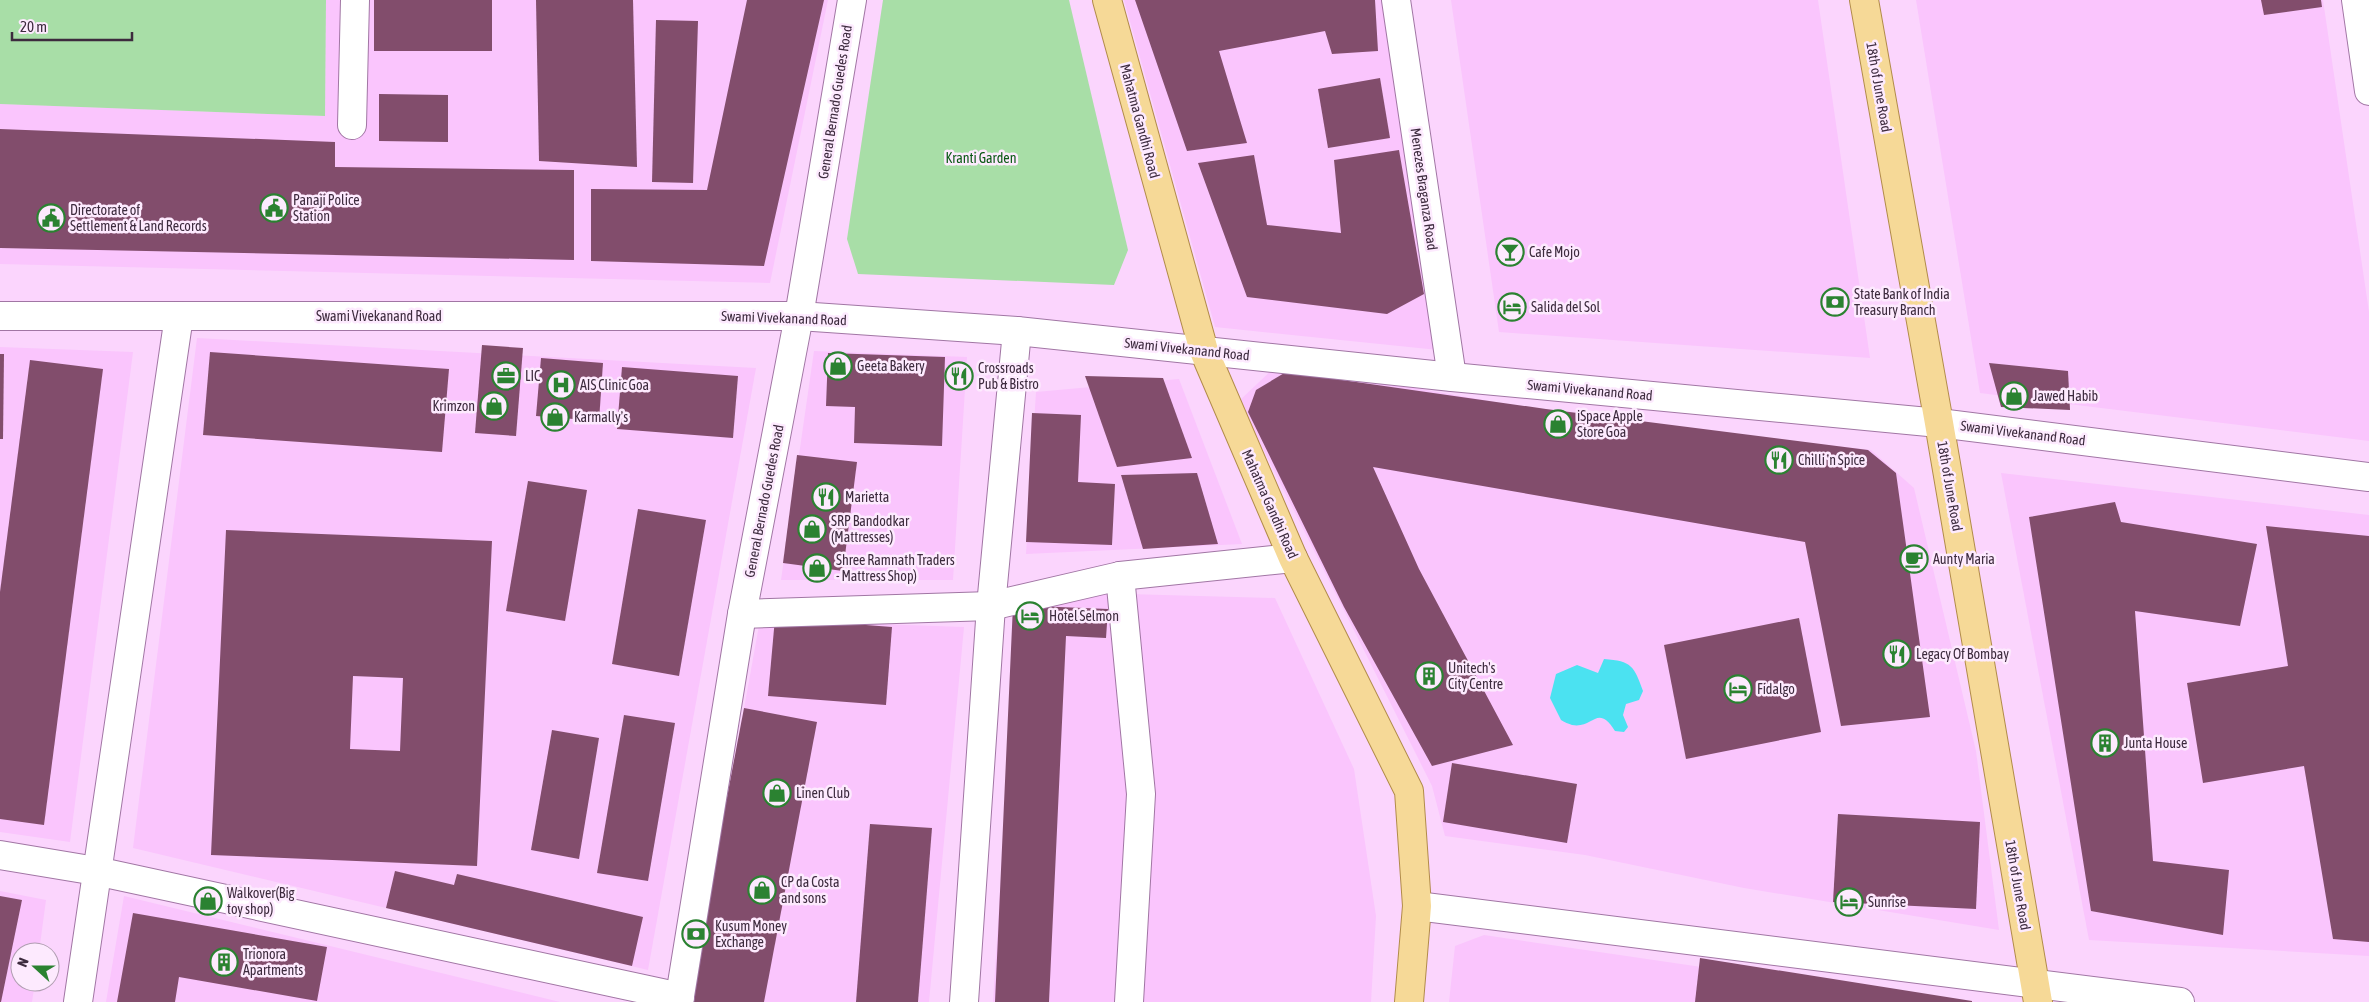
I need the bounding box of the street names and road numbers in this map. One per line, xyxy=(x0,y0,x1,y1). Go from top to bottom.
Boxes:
street label: General Bernado Guedes Road xyxy=(815,24,855,180)
street label: 18th of June Road xyxy=(1863,41,1895,133)
street label: Mahatma Gandhi Road xyxy=(1117,62,1163,180)
street label: Menezes Braganza Road xyxy=(1408,127,1440,251)
street label: Swami Vivekanand Road xyxy=(316,308,442,324)
street label: Swami Vivekanand Road xyxy=(721,308,847,328)
street label: Swami Vivekanand Road xyxy=(1124,334,1250,364)
street label: Swami Vivekanand Road xyxy=(1527,377,1653,403)
street label: Swami Vivekanand Road xyxy=(1960,417,2086,449)
street label: General Bernado Guedes Road xyxy=(741,423,787,579)
street label: 18th of June Road xyxy=(1934,440,1966,532)
street label: Mahatma Gandhi Road xyxy=(1239,447,1301,561)
street label: 18th of June Road xyxy=(2002,839,2034,931)

